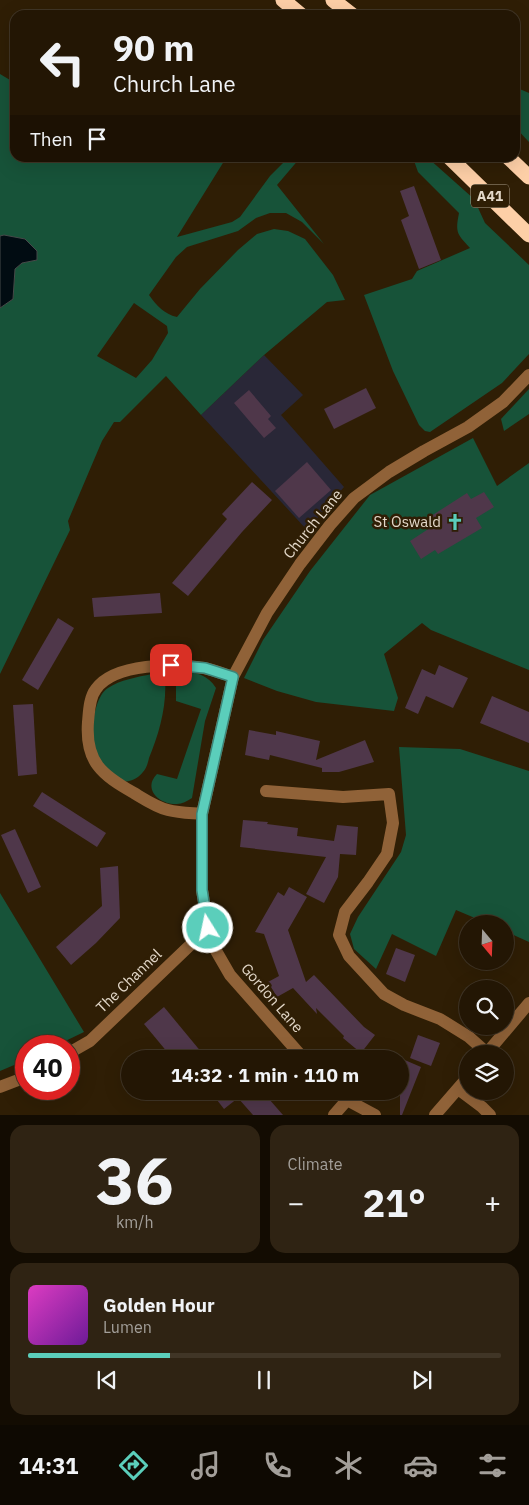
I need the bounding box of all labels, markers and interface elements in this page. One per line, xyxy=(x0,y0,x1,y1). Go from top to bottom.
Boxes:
text: 90 m xyxy=(113,25,195,71)
icon: left xyxy=(30,30,95,95)
text: Church Lane xyxy=(113,69,236,98)
icon: arrive xyxy=(83,125,111,153)
text: Then xyxy=(30,127,73,151)
road number: A41 xyxy=(471,185,509,208)
street label: Church Lane xyxy=(279,485,346,562)
place label: St Oswald xyxy=(374,512,441,531)
church icon: St Oswald xyxy=(445,512,465,532)
pin xyxy=(150,644,192,686)
icon: arrive xyxy=(157,651,185,679)
position arrow xyxy=(181,901,233,953)
north arrow xyxy=(459,915,514,970)
map controls xyxy=(459,915,514,1100)
street label: The Channel xyxy=(92,945,165,1017)
street label: Gordon Lane xyxy=(237,959,308,1036)
button: search xyxy=(459,980,514,1035)
speed limit sign: 40 xyxy=(15,1035,80,1100)
button: layers xyxy=(459,1045,514,1100)
text: 14:32 · 1 min · 110 m xyxy=(171,1063,359,1087)
text: 36 xyxy=(96,1137,174,1222)
text: Climate xyxy=(288,1154,343,1174)
text: 21° xyxy=(363,1178,426,1227)
text: − xyxy=(288,1184,304,1221)
text: + xyxy=(484,1184,501,1221)
text: km/h xyxy=(116,1212,154,1232)
text: Golden Hour xyxy=(103,1293,215,1317)
text: Lumen xyxy=(103,1317,152,1337)
icon: previous xyxy=(93,1366,121,1394)
icon: pause xyxy=(250,1366,278,1394)
icon: next xyxy=(408,1366,436,1394)
icon: directions xyxy=(116,1448,151,1483)
icon: music xyxy=(188,1448,223,1483)
icon: phone xyxy=(260,1448,295,1483)
icon: climate xyxy=(331,1448,366,1483)
icon: car xyxy=(403,1448,438,1483)
icon: filters xyxy=(475,1448,510,1483)
text: 14:31 xyxy=(18,1451,79,1480)

